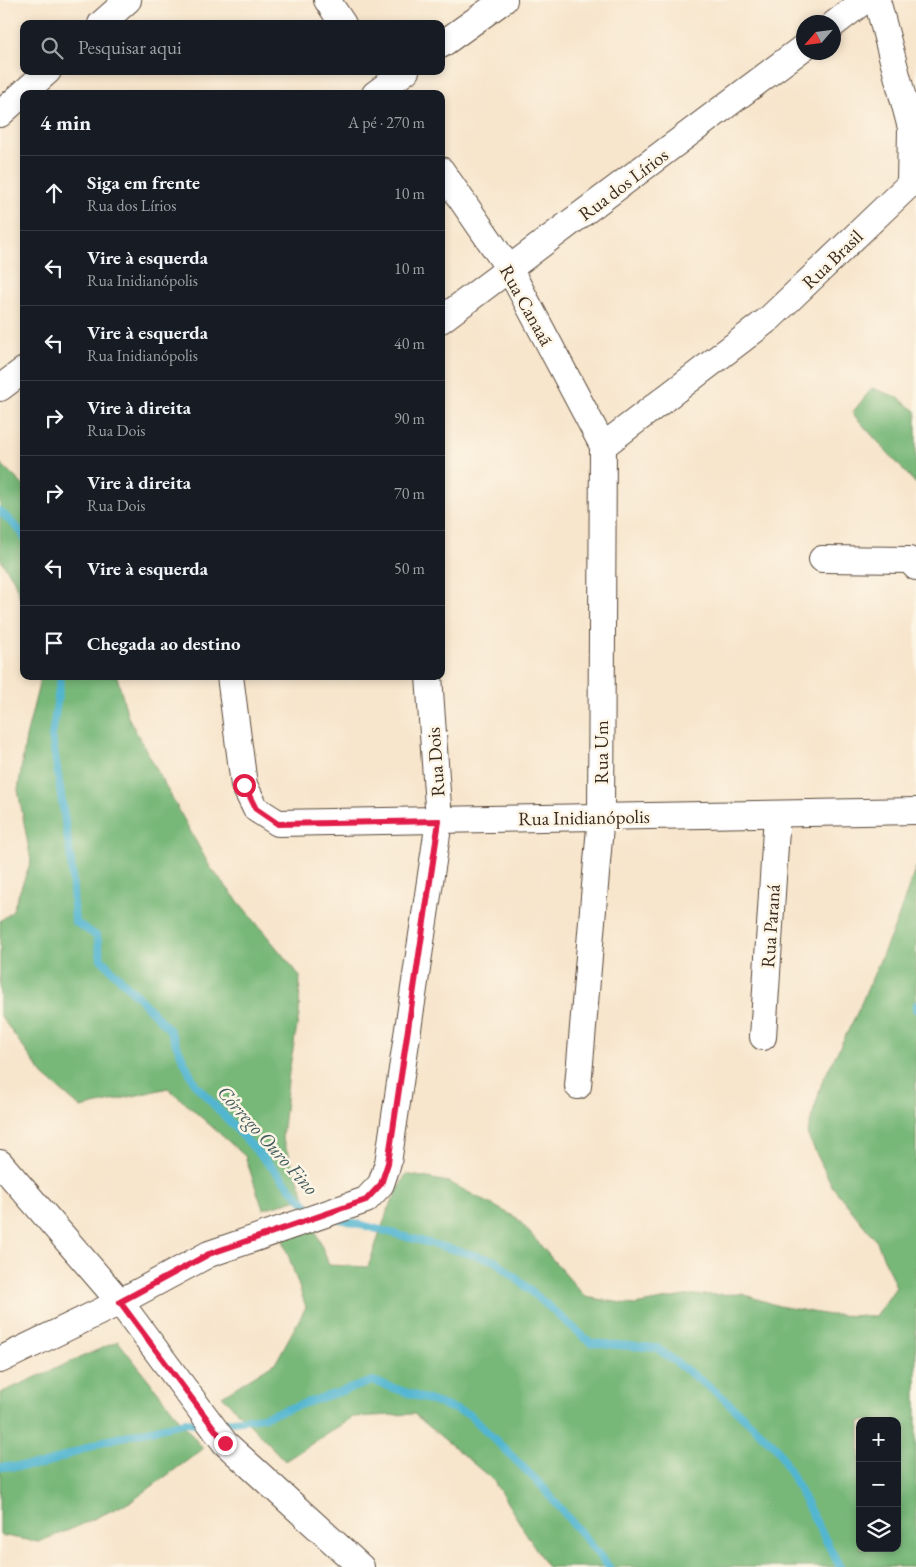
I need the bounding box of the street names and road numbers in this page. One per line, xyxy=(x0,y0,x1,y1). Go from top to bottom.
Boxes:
street label: Rua dos Lírios xyxy=(573,142,673,226)
street label: Rua Brasil xyxy=(797,224,868,295)
street label: Rua Canaaã xyxy=(494,260,559,350)
street label: Rua Um xyxy=(589,720,614,784)
street label: Rua Dois xyxy=(421,726,450,797)
street label: Rua Inidianópolis xyxy=(518,804,650,831)
street label: Rua Paraná xyxy=(755,883,786,969)

